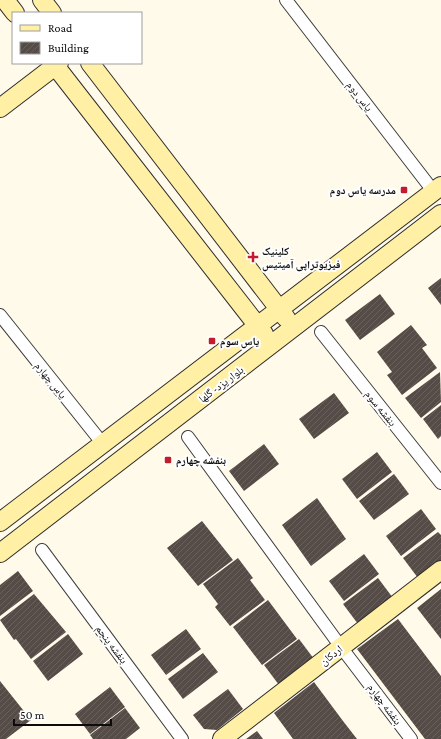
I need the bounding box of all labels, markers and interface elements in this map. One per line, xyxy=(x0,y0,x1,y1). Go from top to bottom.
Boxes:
legend xyxy=(12,12,142,64)
text: Road xyxy=(48,21,73,35)
text: Building xyxy=(48,41,89,55)
street label: یاس دوم xyxy=(344,79,376,114)
place label: مدرسه یاس دوم xyxy=(330,184,396,198)
marker: مدرسه یاس دوم xyxy=(399,185,409,195)
place label: کلینیک فیزیوتراپی آمیتیس xyxy=(262,245,341,272)
marker: کلینیک فیزیوتراپی آمیتیس xyxy=(247,251,259,263)
place label: یاس سوم xyxy=(220,335,260,349)
marker: یاس سوم xyxy=(207,336,217,346)
street label: یاس چهارم xyxy=(32,359,70,402)
street label: بلوار یزد- گلها xyxy=(196,363,246,405)
street label: بنفشه سوم xyxy=(362,388,399,429)
place label: بنفشه چهارم xyxy=(176,454,226,468)
marker: بنفشه چهارم xyxy=(163,455,173,465)
street label: بنفشه پنجم xyxy=(92,622,130,667)
street label: اردکان xyxy=(317,643,345,668)
street label: بنفشه چهارم xyxy=(365,681,404,728)
scale bar xyxy=(14,701,111,727)
text: 50 m xyxy=(20,708,45,722)

